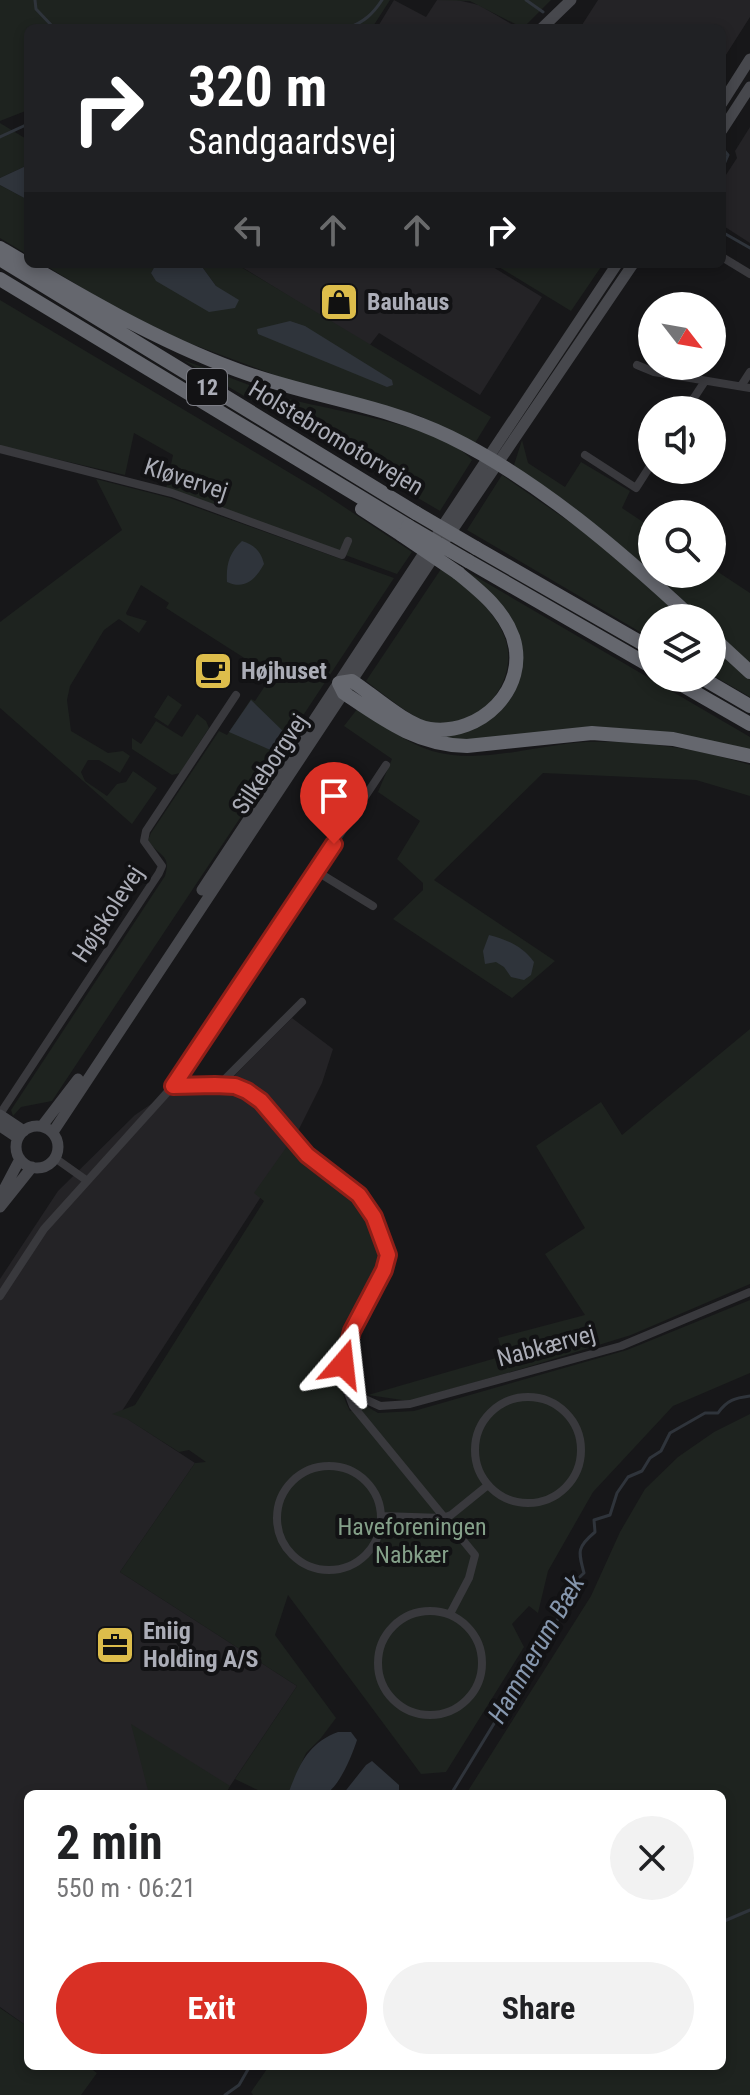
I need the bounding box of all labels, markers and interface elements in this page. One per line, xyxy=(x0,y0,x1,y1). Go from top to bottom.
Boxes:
text: 320 m xyxy=(188,54,327,120)
icon: right xyxy=(56,56,160,160)
text: Sandgaardsvej xyxy=(188,121,396,163)
icon: left xyxy=(227,208,271,252)
icon: ahead xyxy=(311,208,355,252)
icon: ahead xyxy=(395,208,439,252)
icon: right xyxy=(479,208,523,252)
shop icon: Bauhaus xyxy=(318,281,360,323)
place label: Bauhaus xyxy=(367,288,449,316)
north arrow xyxy=(638,292,726,380)
map controls xyxy=(638,292,726,692)
road number: 12 xyxy=(187,369,227,405)
street label: Holstebromotorvejen xyxy=(244,375,428,501)
button: sound xyxy=(638,396,726,484)
street label: Kløvervej xyxy=(141,452,231,506)
button: search xyxy=(638,500,726,588)
button: layers xyxy=(638,604,726,692)
cafe icon: Højhuset xyxy=(192,650,234,692)
place label: Højhuset xyxy=(241,657,327,685)
street label: Silkeborgvej xyxy=(226,709,314,819)
pin xyxy=(300,762,368,844)
icon: arrive xyxy=(312,774,356,818)
street label: Højskolevej xyxy=(66,861,150,967)
street label: Nabkærvej xyxy=(494,1319,598,1373)
position arrow xyxy=(301,1322,385,1406)
park label: Haveforeningen Nabkær xyxy=(337,1513,487,1569)
water label: Hammerum Bæk xyxy=(482,1569,591,1728)
place label: Eniig Holding A/S xyxy=(143,1617,258,1673)
office icon: Eniig Holding A/S xyxy=(94,1624,136,1666)
text: 2 min xyxy=(56,1814,163,1871)
button: close xyxy=(610,1816,694,1900)
text: 550 m · 06:21 xyxy=(56,1873,196,1903)
button: Exit xyxy=(56,1962,367,2054)
button: Share xyxy=(383,1962,694,2054)

